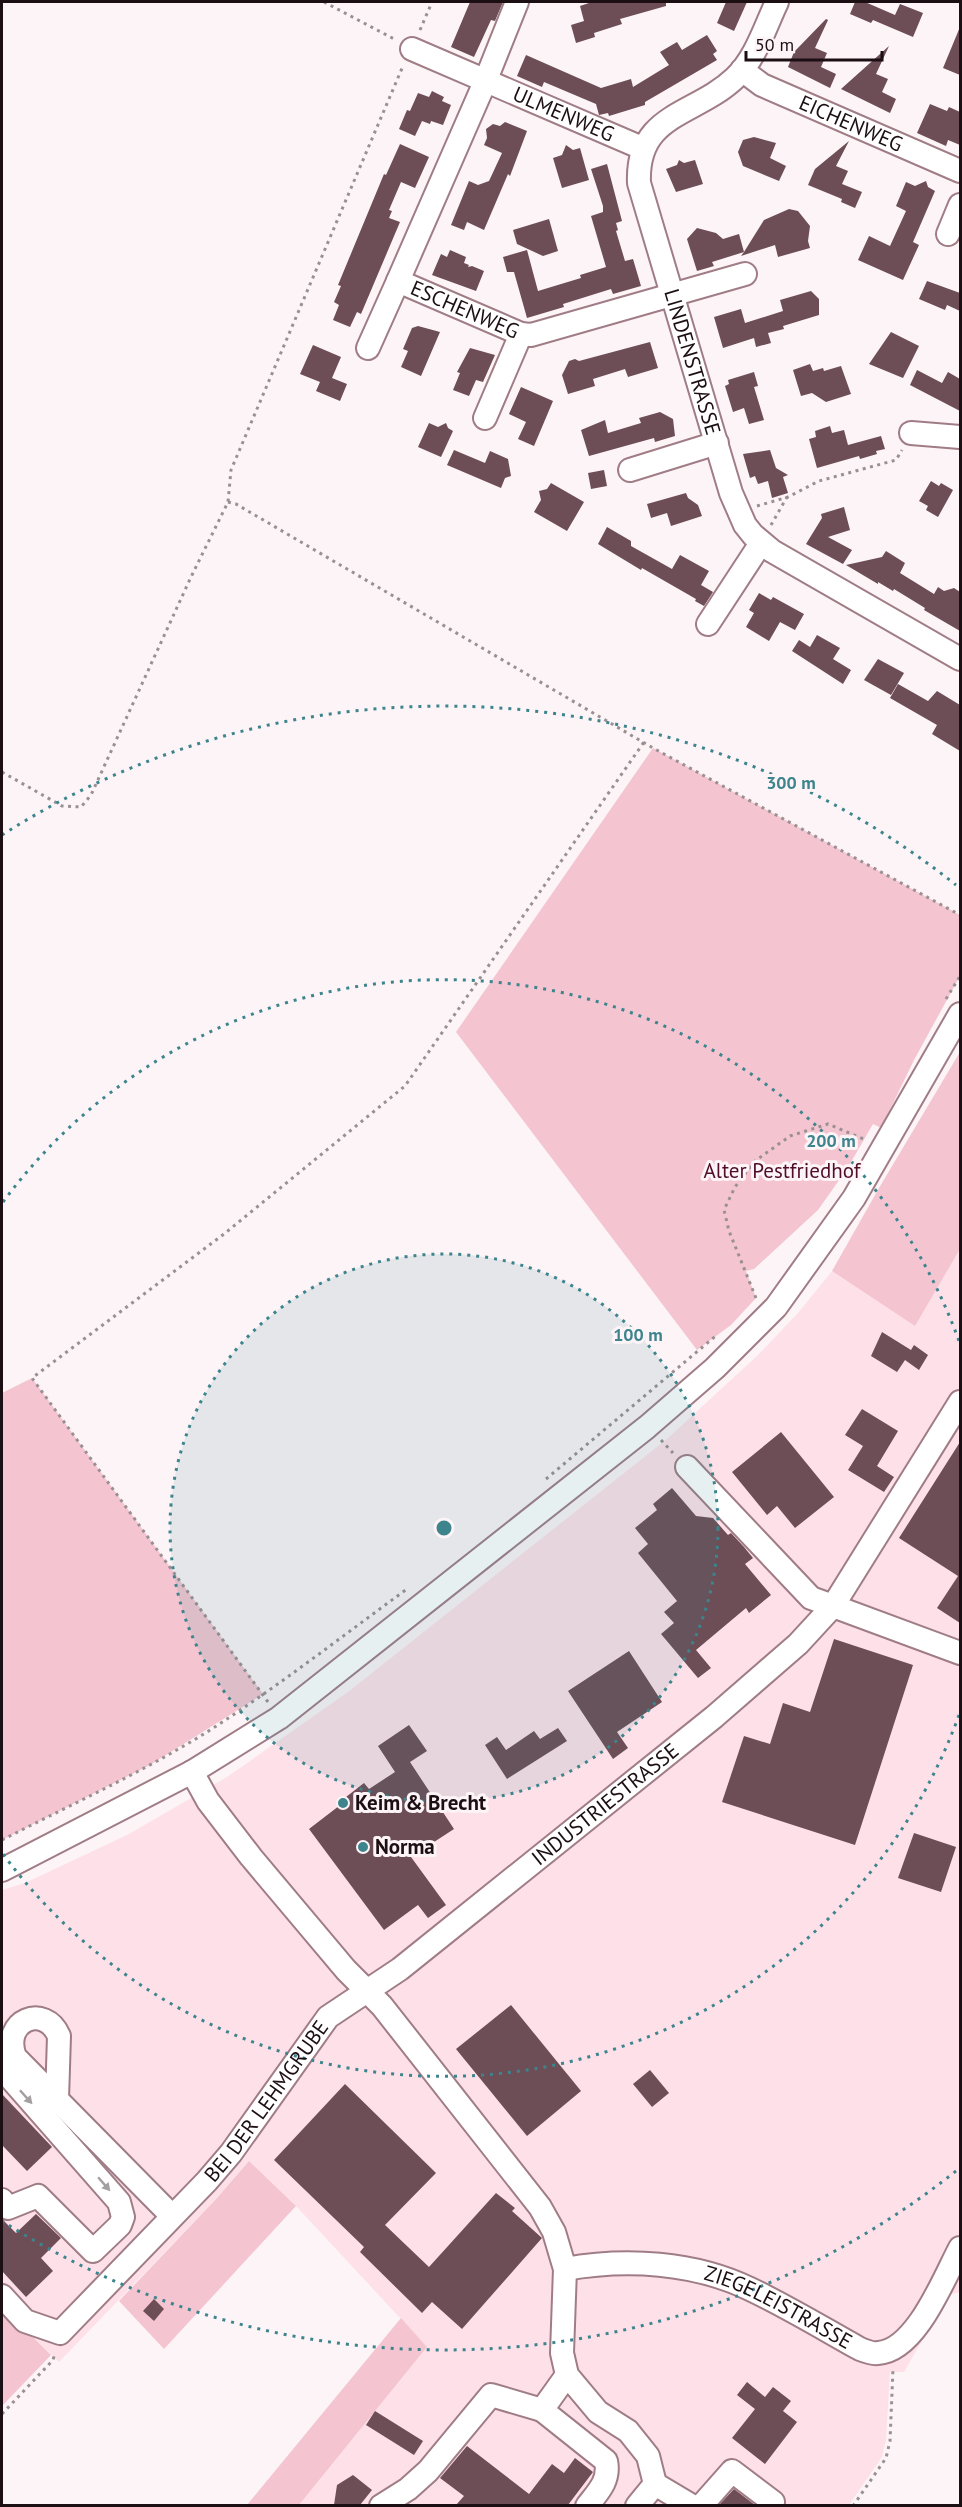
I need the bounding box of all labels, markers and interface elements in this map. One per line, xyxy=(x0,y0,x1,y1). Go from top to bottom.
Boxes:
scale bar xyxy=(746,24,882,62)
text: 50 m xyxy=(755,33,794,56)
street label: ULMENWEG xyxy=(509,80,619,148)
street label: EICHENWEG xyxy=(795,89,907,158)
street label: ESCHENWEG xyxy=(407,274,523,345)
street label: LINDENSTRASSE xyxy=(658,286,727,438)
text: 300 m xyxy=(766,771,816,794)
text: 200 m xyxy=(806,1129,856,1152)
park label: Alter Pestfriedhof xyxy=(704,1157,862,1184)
text: 100 m xyxy=(613,1323,663,1346)
centre of rings xyxy=(434,1518,454,1538)
street label: INDUSTRIESTRASSE xyxy=(526,1737,684,1871)
place label: Keim & Brecht xyxy=(355,1789,487,1816)
marker: Keim & Brecht xyxy=(336,1796,350,1810)
place label: Norma xyxy=(375,1833,435,1860)
marker: Norma xyxy=(356,1840,370,1854)
street label: BEI DER LEHMGRUBE xyxy=(198,2015,334,2187)
one-way arrow xyxy=(19,2089,32,2104)
one-way arrow xyxy=(97,2176,110,2192)
street label: ZIEGELEISTRASSE xyxy=(701,2259,857,2355)

